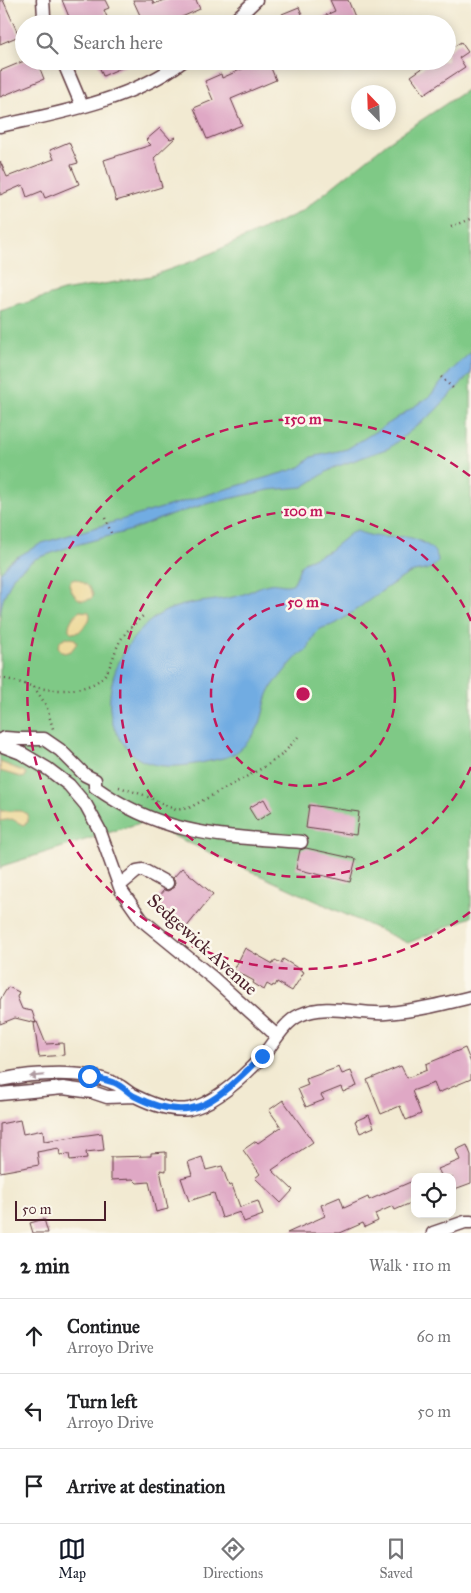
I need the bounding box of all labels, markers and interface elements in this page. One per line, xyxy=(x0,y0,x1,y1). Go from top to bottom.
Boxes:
search box xyxy=(15,15,456,70)
icon: search xyxy=(33,29,61,57)
text: Search here xyxy=(73,31,163,54)
north arrow xyxy=(351,85,396,130)
text: 150 m xyxy=(284,410,322,428)
text: 100 m xyxy=(283,502,323,520)
text: 50 m xyxy=(287,593,319,611)
centre of rings xyxy=(294,685,312,703)
street label: Sedgewick Avenue xyxy=(142,889,263,1001)
route end xyxy=(251,1045,274,1068)
route start xyxy=(78,1065,101,1088)
one-way arrow xyxy=(29,1072,45,1080)
map controls xyxy=(411,1173,456,1218)
button: locate xyxy=(411,1173,456,1218)
scale bar xyxy=(15,1198,106,1221)
text: 50 m xyxy=(22,1201,51,1218)
text: 2 min xyxy=(20,1253,70,1279)
text: Walk · 110 m xyxy=(369,1256,451,1275)
text: Continue xyxy=(67,1315,140,1338)
icon: ahead xyxy=(20,1322,48,1350)
text: 60 m xyxy=(417,1327,451,1346)
text: Arroyo Drive xyxy=(67,1338,154,1357)
text: Turn left xyxy=(67,1390,137,1413)
icon: left xyxy=(20,1397,48,1425)
text: 50 m xyxy=(417,1402,451,1421)
text: Arroyo Drive xyxy=(67,1413,154,1432)
icon: arrive xyxy=(20,1472,48,1500)
text: Arrive at destination xyxy=(67,1475,225,1498)
tab: Map xyxy=(58,1535,86,1582)
tab: Directions xyxy=(203,1535,263,1582)
tab: Saved xyxy=(380,1535,413,1582)

